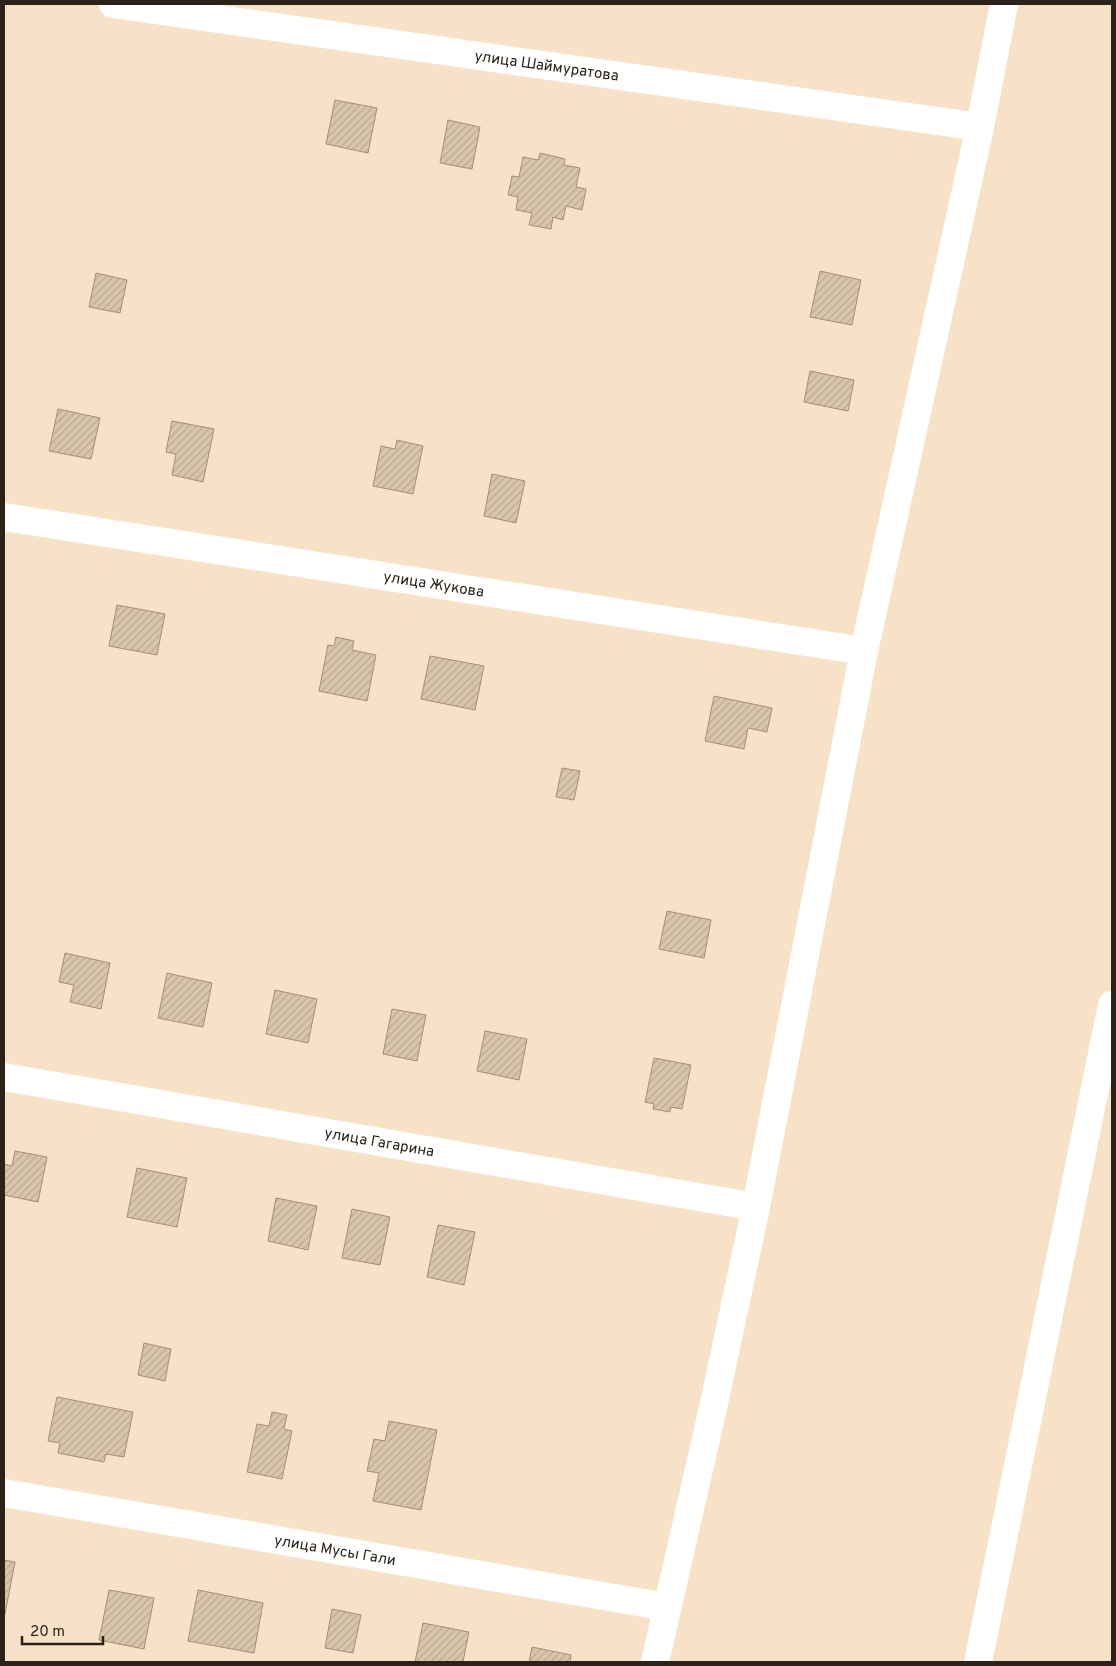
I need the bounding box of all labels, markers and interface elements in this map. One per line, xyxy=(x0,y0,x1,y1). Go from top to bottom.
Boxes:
street label: улица Шаймуратова xyxy=(473,47,620,87)
street label: улица Жукова xyxy=(382,568,485,603)
street label: улица Гагарина xyxy=(323,1125,436,1162)
street label: улица Мусы Гали xyxy=(273,1532,397,1571)
scale bar xyxy=(22,1614,104,1646)
text: 20 m xyxy=(30,1623,65,1642)

